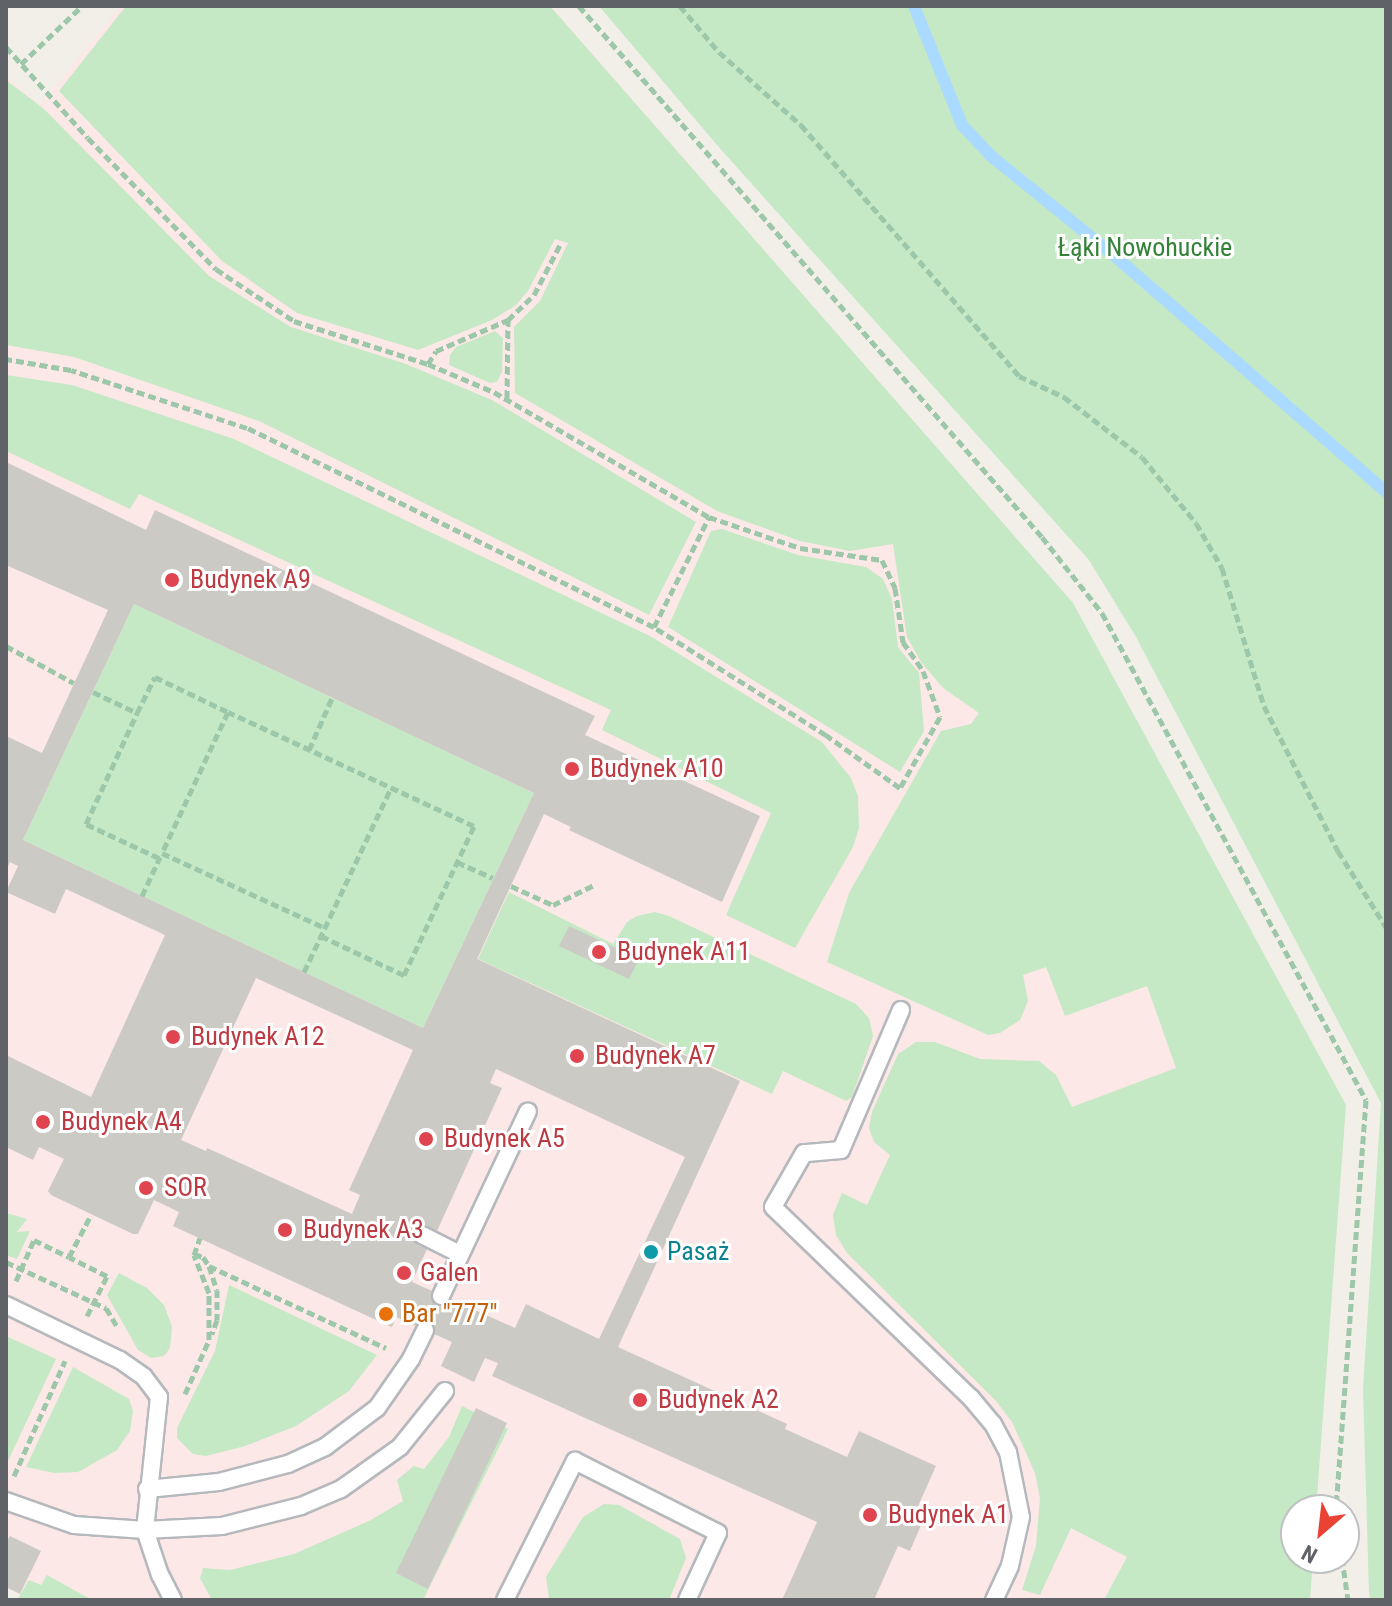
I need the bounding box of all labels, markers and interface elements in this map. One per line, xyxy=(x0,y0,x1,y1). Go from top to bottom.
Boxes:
park label: Łąki Nowohuckie xyxy=(1058,232,1232,264)
place label: Budynek A9 xyxy=(190,564,311,596)
marker: Budynek A9 xyxy=(161,569,183,591)
place label: Budynek A10 xyxy=(590,753,724,785)
marker: Budynek A10 xyxy=(561,758,583,780)
place label: Budynek A11 xyxy=(617,936,751,968)
marker: Budynek A11 xyxy=(588,941,610,963)
place label: Budynek A12 xyxy=(191,1021,325,1053)
marker: Budynek A12 xyxy=(162,1026,184,1048)
place label: Budynek A7 xyxy=(595,1040,716,1072)
marker: Budynek A7 xyxy=(566,1045,588,1067)
place label: Budynek A4 xyxy=(61,1106,182,1138)
marker: Budynek A4 xyxy=(32,1111,54,1133)
place label: Budynek A5 xyxy=(444,1123,565,1155)
marker: Budynek A5 xyxy=(415,1128,437,1150)
place label: SOR xyxy=(164,1172,207,1204)
marker: SOR xyxy=(135,1177,157,1199)
place label: Budynek A3 xyxy=(303,1214,424,1246)
marker: Budynek A3 xyxy=(274,1219,296,1241)
place label: Pasaż xyxy=(667,1236,729,1268)
marker: Pasaż xyxy=(642,1243,660,1261)
place label: Galen xyxy=(420,1257,479,1289)
marker: Galen xyxy=(395,1264,413,1282)
place label: Bar "777" xyxy=(402,1298,498,1330)
marker: Bar "777" xyxy=(377,1305,395,1323)
place label: Budynek A2 xyxy=(658,1384,779,1416)
marker: Budynek A2 xyxy=(629,1389,651,1411)
north arrow xyxy=(1280,1494,1360,1574)
place label: Budynek A1 xyxy=(888,1499,1009,1531)
marker: Budynek A1 xyxy=(859,1504,881,1526)
text: N xyxy=(1298,1540,1321,1568)

